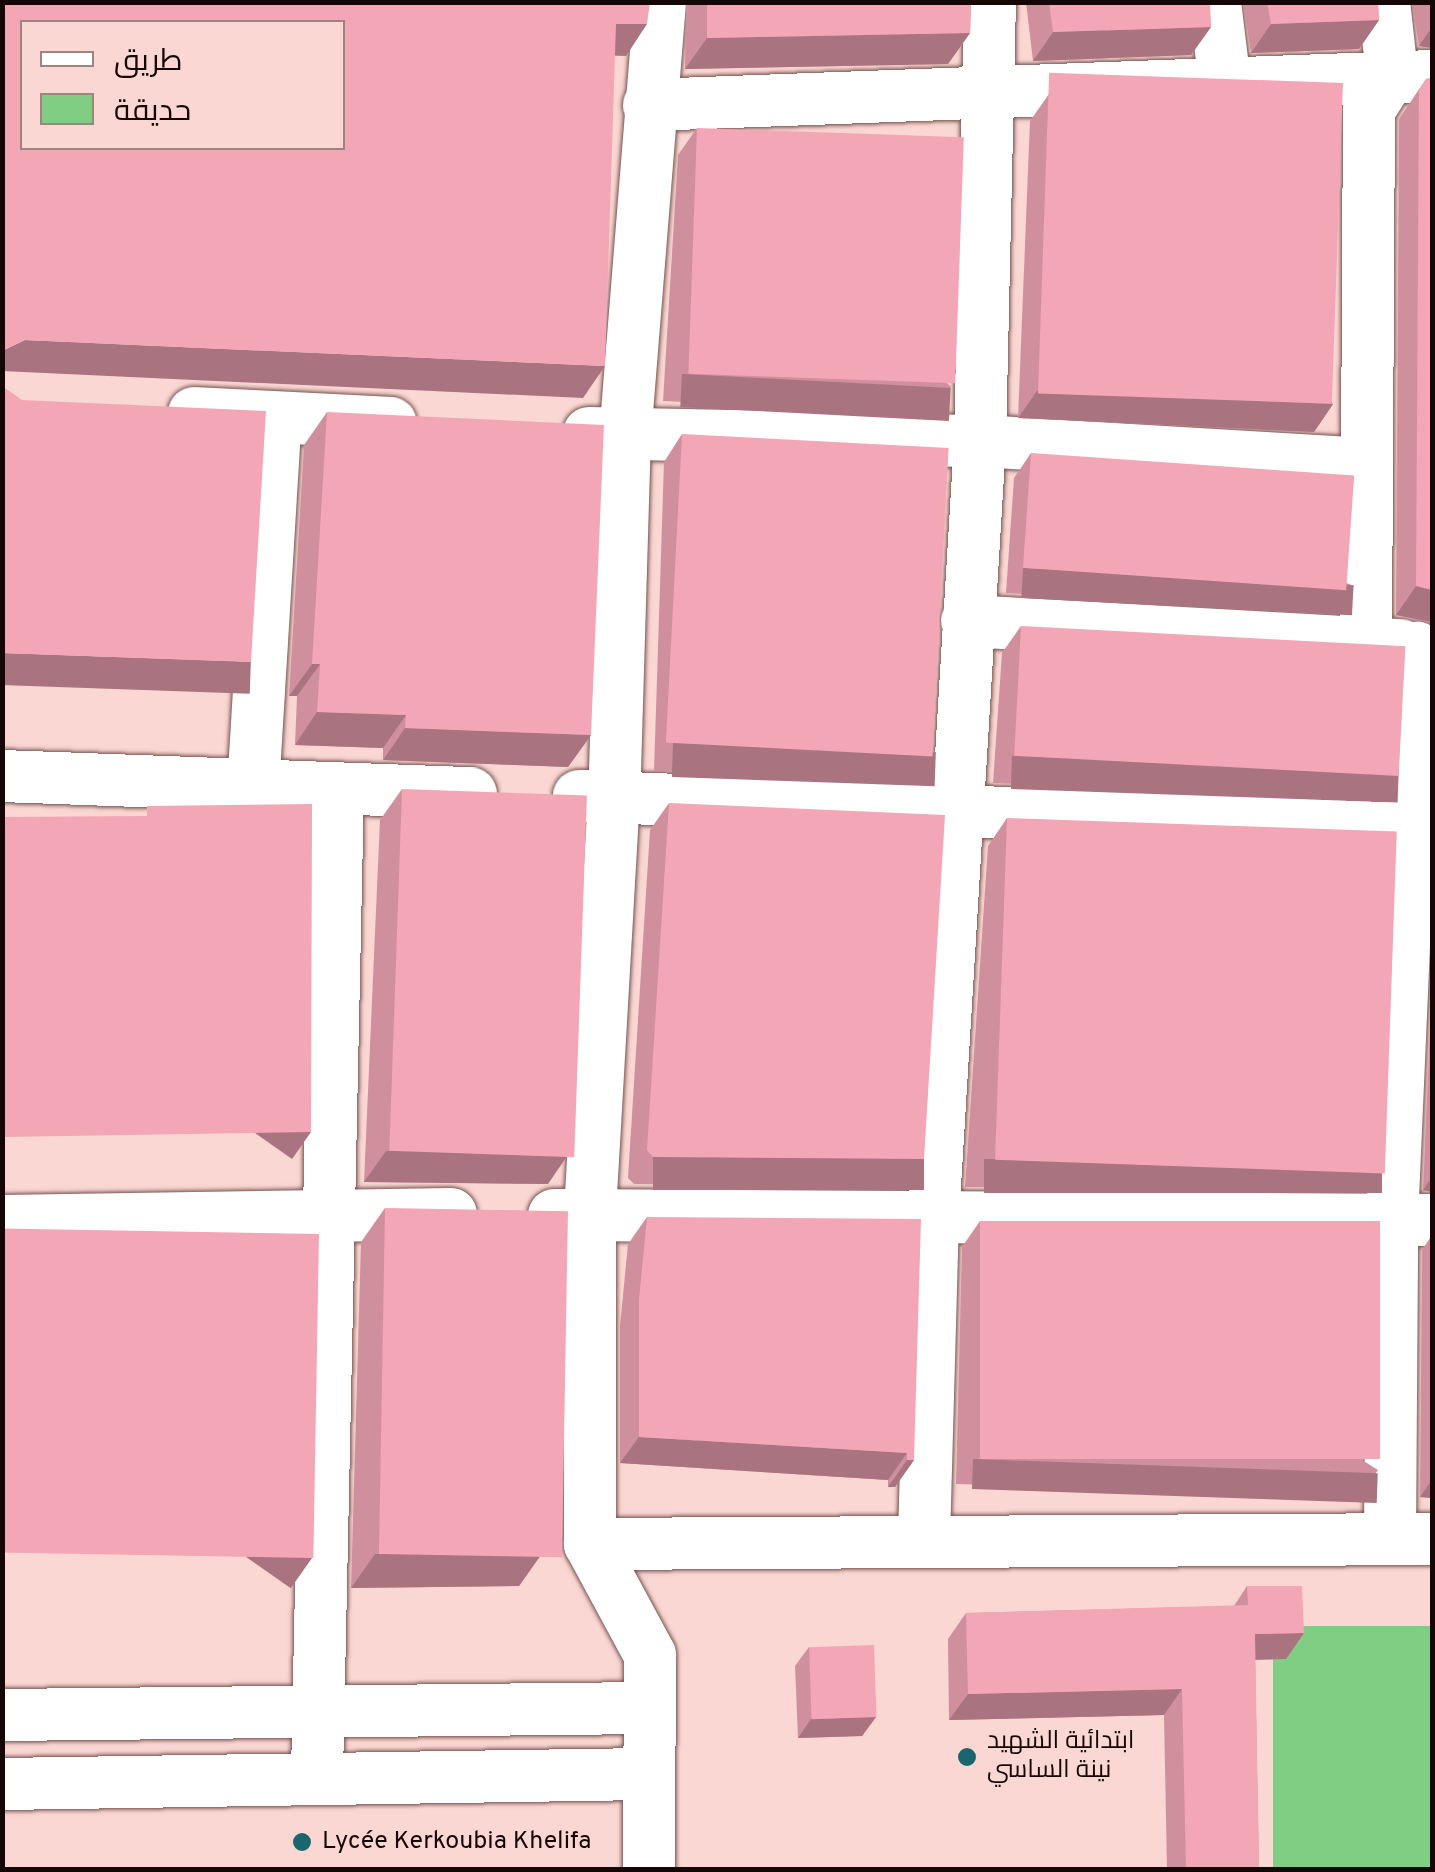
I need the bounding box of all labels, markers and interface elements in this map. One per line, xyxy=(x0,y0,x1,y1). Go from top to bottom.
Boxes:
legend xyxy=(20,20,345,150)
text: طريق xyxy=(114,44,183,81)
text: حديقة xyxy=(114,94,191,131)
place label: ابتدائية الشهيد نينة الساسي xyxy=(987,1728,1135,1787)
marker: ابتدائية الشهيد نينة الساسي xyxy=(956,1746,978,1768)
place label: Lycée Kerkoubia Khelifa xyxy=(322,1827,591,1857)
marker: Lycée Kerkoubia Khelifa xyxy=(291,1831,313,1853)

